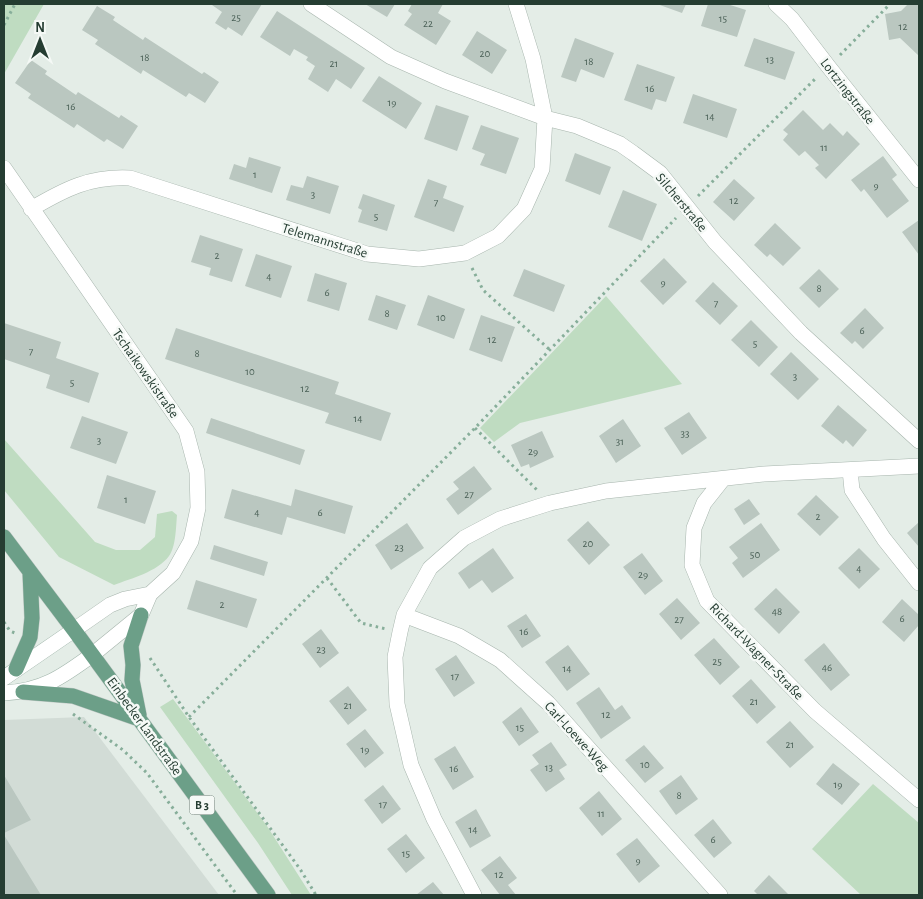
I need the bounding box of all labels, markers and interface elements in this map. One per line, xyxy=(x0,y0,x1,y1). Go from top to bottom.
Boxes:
house number: 25 xyxy=(231,12,241,23)
house number: 15 xyxy=(719,13,728,24)
north arrow xyxy=(15,15,65,65)
house number: 22 xyxy=(423,18,433,29)
text: N xyxy=(35,21,45,35)
house number: 12 xyxy=(899,21,907,32)
house number: 20 xyxy=(480,48,491,59)
house number: 18 xyxy=(141,52,150,63)
house number: 13 xyxy=(766,54,775,65)
house number: 18 xyxy=(585,56,594,67)
street label: Lortzingstraße xyxy=(817,56,877,127)
house number: 21 xyxy=(330,58,338,69)
house number: 16 xyxy=(646,83,654,94)
house number: 19 xyxy=(388,97,396,108)
house number: 16 xyxy=(67,101,75,112)
house number: 14 xyxy=(705,111,715,122)
house number: 11 xyxy=(820,142,828,153)
house number: 1 xyxy=(253,169,257,180)
street label: Silcherstraße xyxy=(653,171,710,235)
house number: 9 xyxy=(873,180,879,191)
house number: 3 xyxy=(311,189,316,200)
house number: 12 xyxy=(730,195,738,206)
house number: 7 xyxy=(434,197,439,208)
house number: 5 xyxy=(374,211,379,222)
street label: Telemannstraße xyxy=(280,221,369,261)
house number: 2 xyxy=(214,250,220,261)
house number: 4 xyxy=(266,271,272,282)
house number: 9 xyxy=(660,277,666,288)
house number: 8 xyxy=(816,283,822,294)
house number: 6 xyxy=(324,287,330,298)
house number: 7 xyxy=(714,298,719,309)
house number: 8 xyxy=(384,308,390,319)
house number: 10 xyxy=(436,312,446,323)
house number: 6 xyxy=(859,325,865,336)
street label: Tschaikowskistraße xyxy=(109,326,181,421)
house number: 12 xyxy=(488,334,496,345)
house number: 5 xyxy=(753,338,758,349)
house number: 7 xyxy=(29,346,34,357)
house number: 8 xyxy=(194,348,200,359)
house number: 10 xyxy=(245,366,255,377)
house number: 3 xyxy=(793,371,798,382)
house number: 5 xyxy=(70,377,75,388)
house number: 12 xyxy=(301,383,309,394)
house number: 14 xyxy=(353,413,363,424)
house number: 33 xyxy=(680,428,690,439)
house number: 3 xyxy=(97,435,102,446)
house number: 31 xyxy=(616,436,624,447)
house number: 29 xyxy=(528,446,538,457)
house number: 27 xyxy=(464,489,474,500)
house number: 1 xyxy=(124,494,128,505)
house number: 4 xyxy=(254,507,260,518)
house number: 6 xyxy=(317,507,323,518)
house number: 2 xyxy=(815,511,821,522)
house number: 20 xyxy=(583,538,594,549)
house number: 23 xyxy=(394,542,404,553)
house number: 50 xyxy=(750,549,760,560)
house number: 4 xyxy=(856,563,862,574)
house number: 29 xyxy=(638,569,648,580)
house number: 2 xyxy=(219,599,225,610)
street label: Richard-Wagner-Straße xyxy=(707,601,806,703)
house number: 48 xyxy=(772,606,782,617)
house number: 6 xyxy=(899,613,905,624)
house number: 27 xyxy=(674,614,684,625)
house number: 16 xyxy=(520,626,528,637)
house number: 23 xyxy=(316,644,326,655)
house number: 25 xyxy=(712,656,722,667)
house number: 46 xyxy=(822,662,832,673)
house number: 14 xyxy=(562,663,572,674)
house number: 17 xyxy=(451,671,460,682)
street label: Einbecker Landstraße xyxy=(104,675,184,778)
house number: 21 xyxy=(750,696,758,707)
street label: Carl-Loewe-Weg xyxy=(542,699,611,774)
house number: 21 xyxy=(344,700,352,711)
house number: 12 xyxy=(602,709,610,720)
house number: 15 xyxy=(516,722,525,733)
house number: 21 xyxy=(786,739,794,750)
house number: 19 xyxy=(361,744,369,755)
house number: 10 xyxy=(640,759,650,770)
house number: 13 xyxy=(545,762,554,773)
house number: 16 xyxy=(450,763,458,774)
house number: 19 xyxy=(834,779,842,790)
house number: 8 xyxy=(676,790,682,801)
road number: B 3 xyxy=(190,796,214,814)
house number: 17 xyxy=(379,799,388,810)
house number: 11 xyxy=(597,808,605,819)
house number: 14 xyxy=(468,824,478,835)
house number: 6 xyxy=(710,834,716,845)
house number: 15 xyxy=(402,848,411,859)
house number: 9 xyxy=(635,855,641,866)
house number: 12 xyxy=(495,869,503,880)

